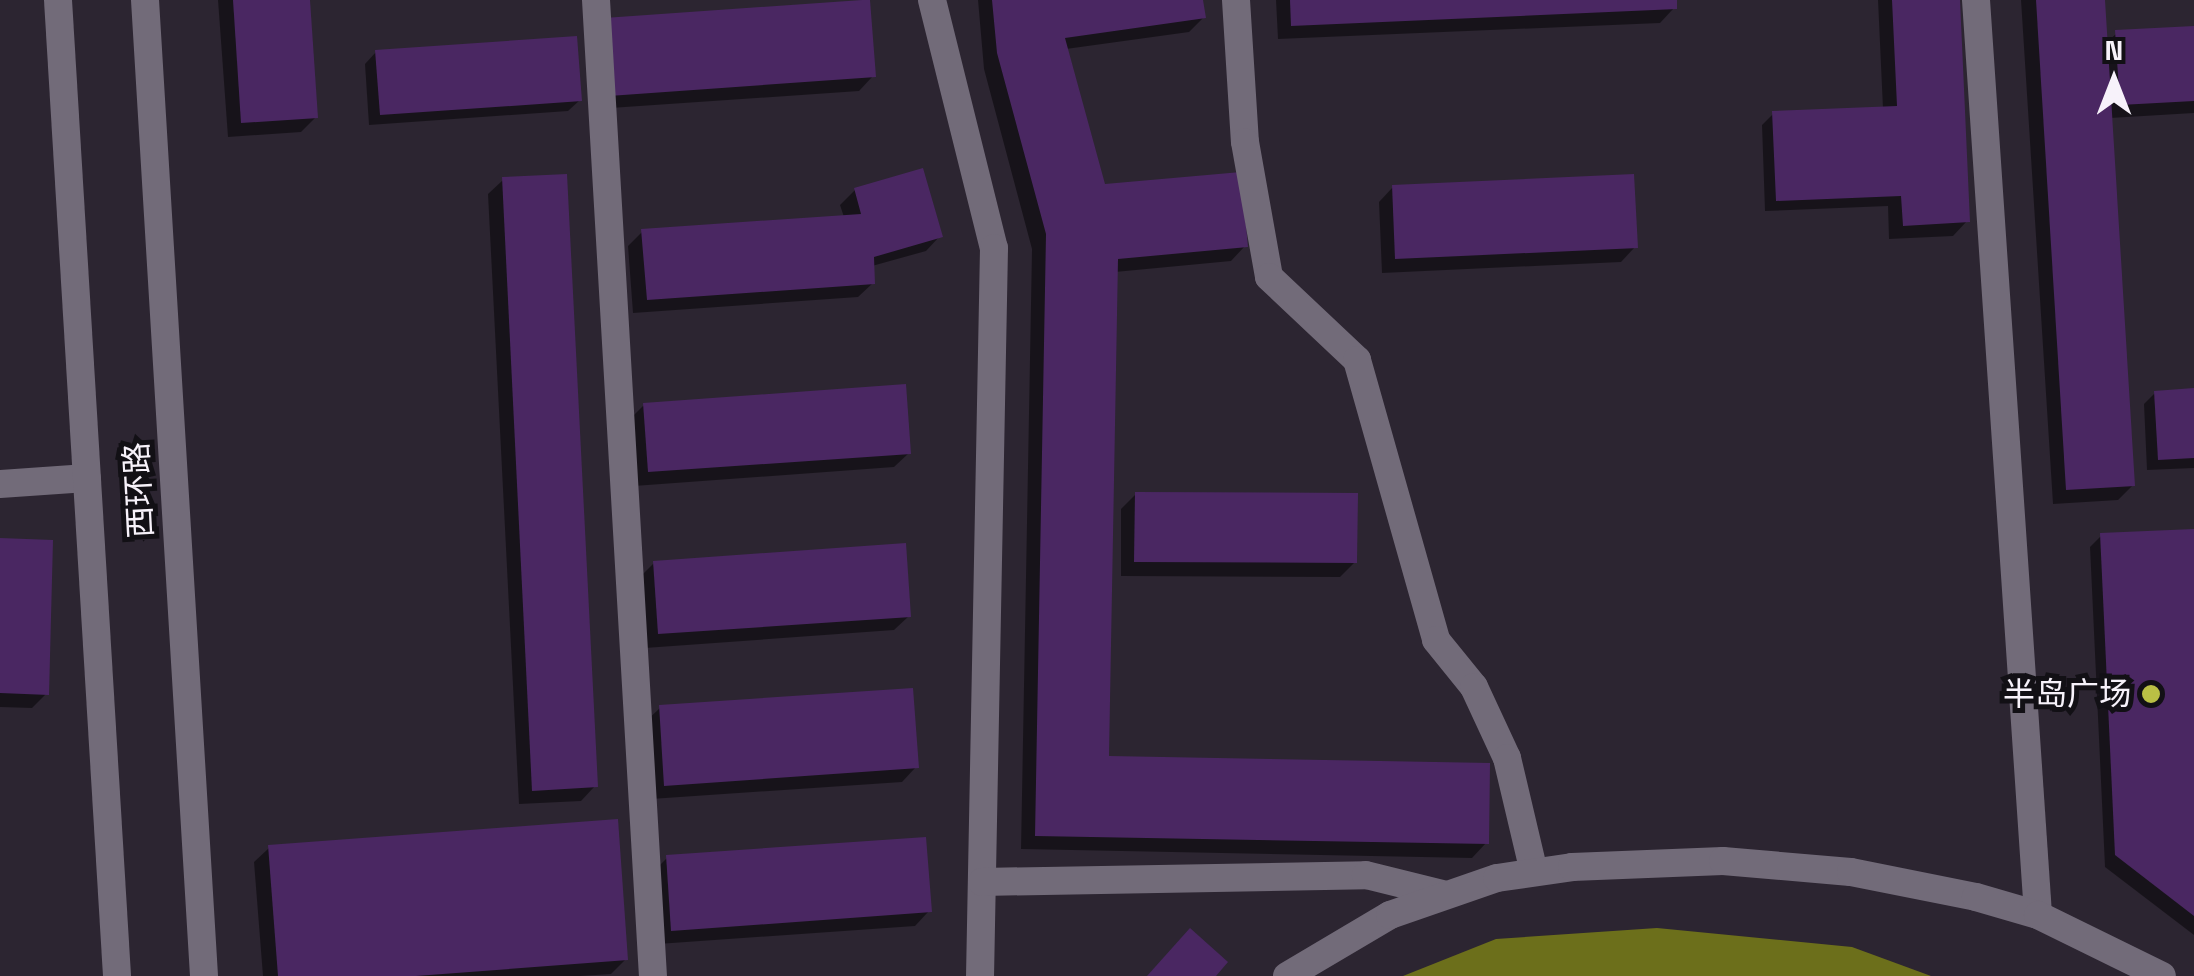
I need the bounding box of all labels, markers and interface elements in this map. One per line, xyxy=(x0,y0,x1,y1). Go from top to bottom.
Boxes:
north arrow xyxy=(2064,30,2164,130)
text: N xyxy=(2105,32,2123,68)
street label: 西环路 xyxy=(117,441,161,539)
place label: 半岛广场 xyxy=(2003,675,2131,713)
marker: 半岛广场 xyxy=(2140,683,2162,705)

